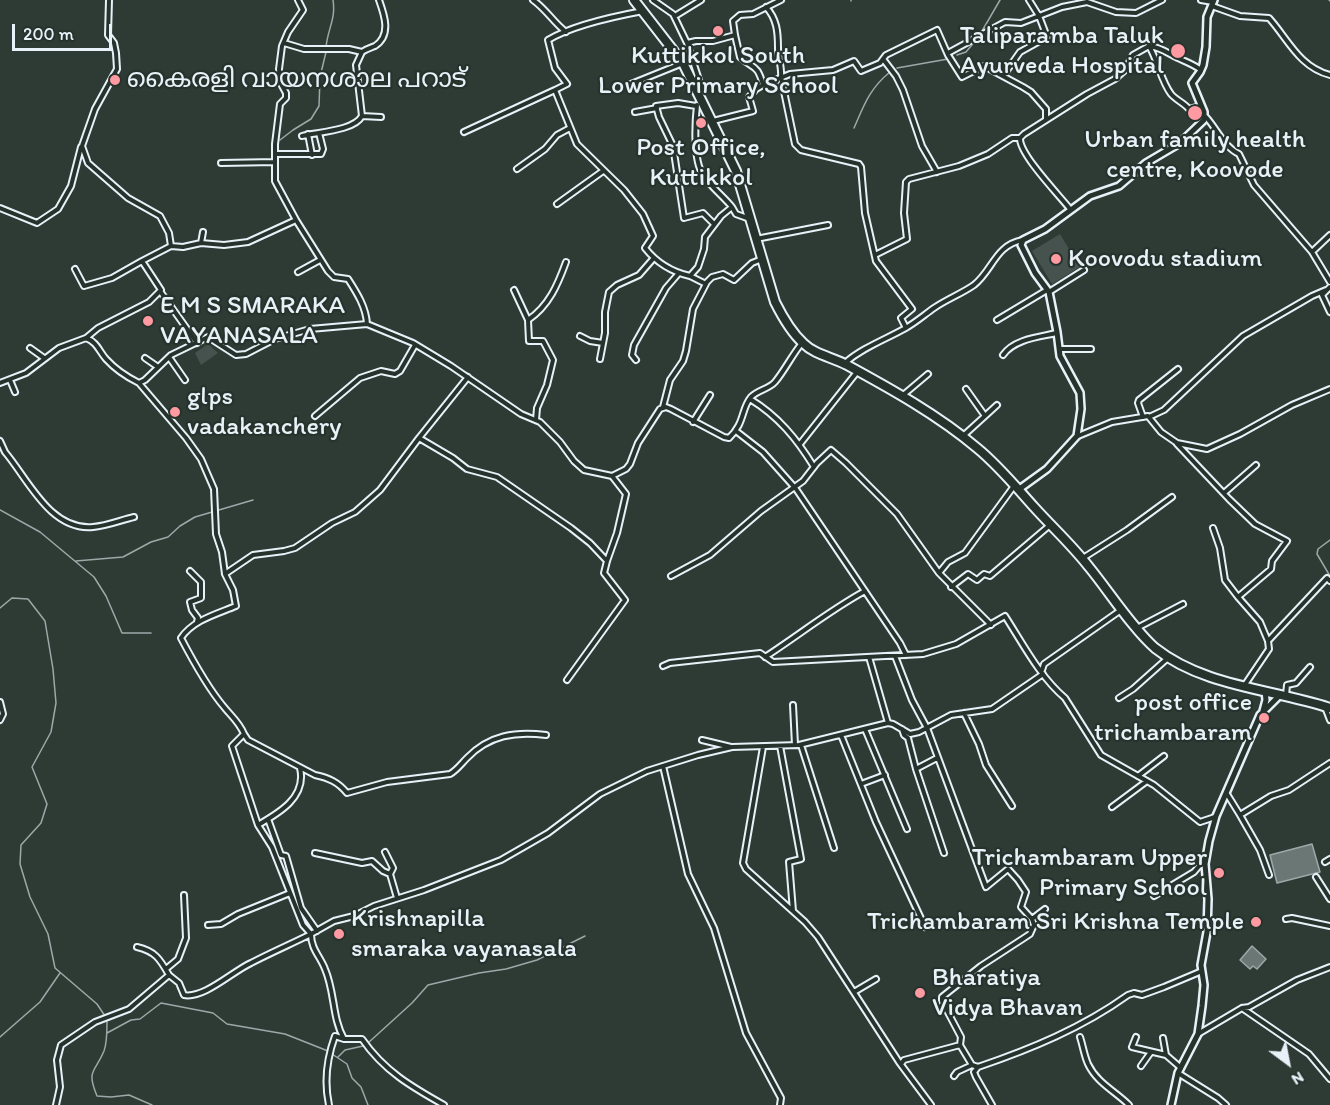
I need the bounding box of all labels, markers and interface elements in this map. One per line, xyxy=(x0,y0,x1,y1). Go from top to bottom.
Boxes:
scale bar xyxy=(15,12,116,50)
place label: Taliparamba Taluk Ayurveda Hospital xyxy=(960,20,1164,82)
text: 200 m xyxy=(23,23,74,45)
marker: Kuttikkol South Lower Primary School xyxy=(711,24,725,38)
place label: Kuttikkol South Lower Primary School xyxy=(598,40,838,101)
marker: Taliparamba Taluk Ayurveda Hospital xyxy=(1169,42,1187,60)
place label: കൈരളി വായനശാല പറാട് xyxy=(127,64,466,96)
marker: കൈരളി വായനശാല പറാട് xyxy=(108,73,122,87)
marker: Urban family health centre, Koovode xyxy=(1186,104,1204,122)
marker: Post Office, Kuttikkol xyxy=(694,116,708,130)
place label: Urban family health centre, Koovode xyxy=(1084,124,1306,186)
place label: Post Office, Kuttikkol xyxy=(636,132,766,194)
place label: Koovodu stadium xyxy=(1068,243,1262,275)
marker: Koovodu stadium xyxy=(1049,252,1063,266)
place label: E M S SMARAKA VAYANASALA xyxy=(160,290,345,352)
marker: E M S SMARAKA VAYANASALA xyxy=(141,314,155,328)
place label: glps vadakanchery xyxy=(187,381,341,442)
marker: glps vadakanchery xyxy=(168,405,182,419)
place label: post office trichambaram xyxy=(1094,687,1252,748)
marker: post office trichambaram xyxy=(1257,711,1271,725)
place label: Trichambaram Upper Primary School xyxy=(972,842,1207,904)
marker: Trichambaram Upper Primary School xyxy=(1212,866,1226,880)
place label: Krishnapilla smaraka vayanasala xyxy=(351,903,577,964)
place label: Trichambaram Sri Krishna Temple xyxy=(867,906,1244,938)
marker: Trichambaram Sri Krishna Temple xyxy=(1249,915,1263,929)
marker: Krishnapilla smaraka vayanasala xyxy=(332,927,346,941)
place label: Bharatiya Vidya Bhavan xyxy=(932,962,1083,1024)
marker: Bharatiya Vidya Bhavan xyxy=(913,986,927,1000)
north arrow xyxy=(1258,1033,1318,1093)
text: N xyxy=(1288,1068,1307,1090)

